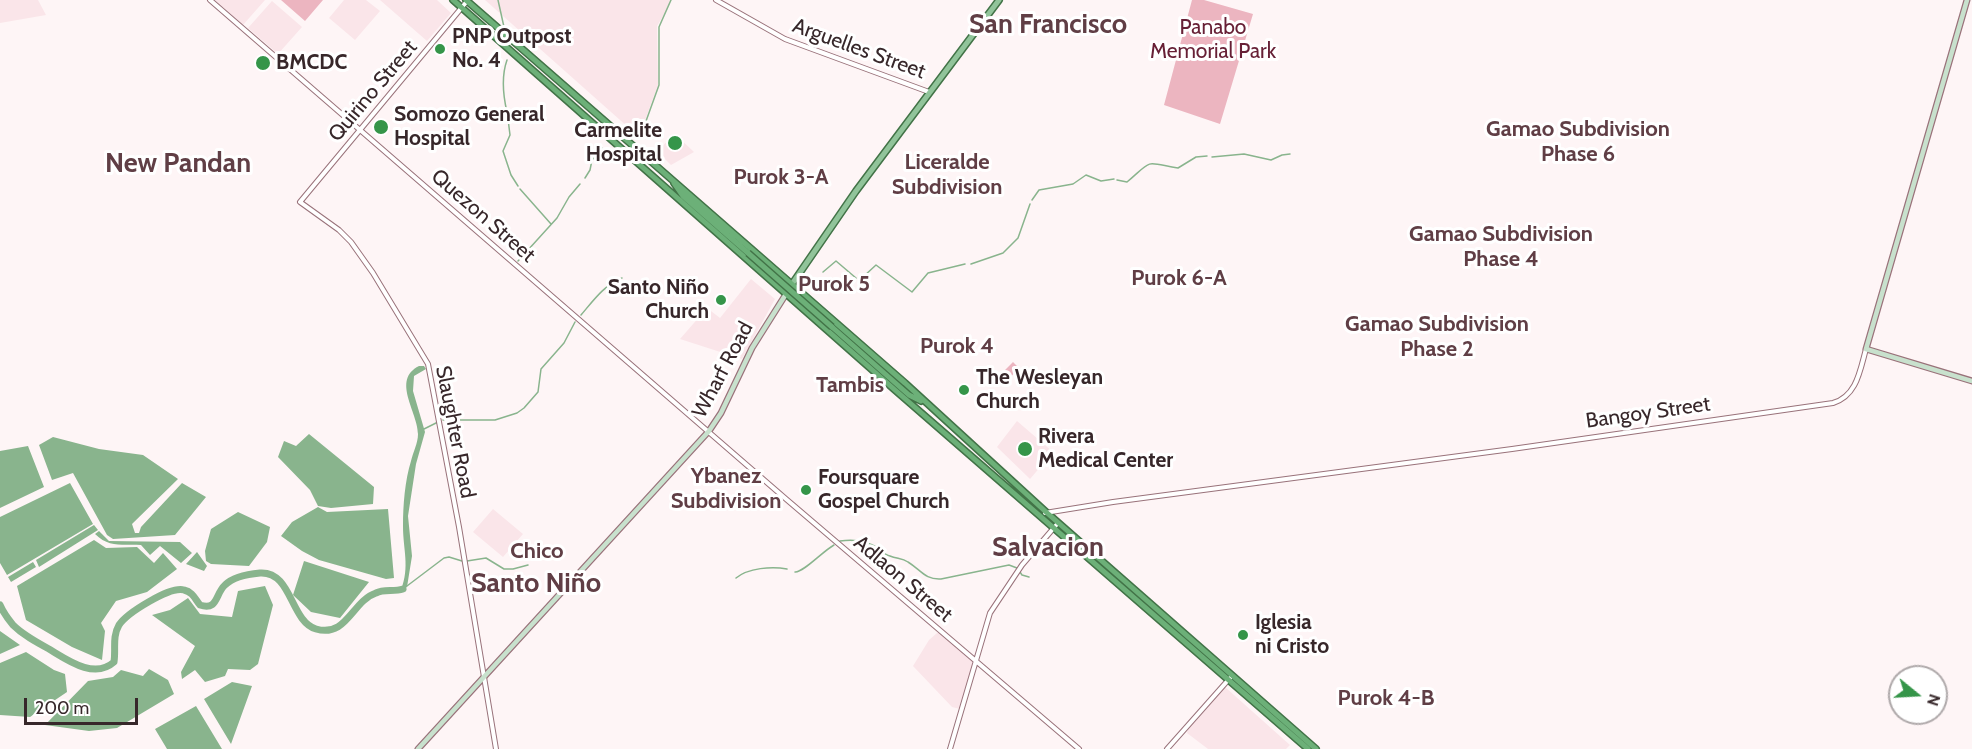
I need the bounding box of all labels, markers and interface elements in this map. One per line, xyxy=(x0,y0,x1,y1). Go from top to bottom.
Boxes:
district label: San Francisco xyxy=(969,9,1127,41)
street label: Arguelles Street xyxy=(789,13,929,85)
park label: Panabo Memorial Park xyxy=(1150,15,1276,65)
place label: PNP Outpost No. 4 xyxy=(452,24,571,74)
street label: Quirino Street xyxy=(323,35,423,147)
marker: PNP Outpost No. 4 xyxy=(433,42,447,56)
place label: BMCDC xyxy=(276,50,347,76)
marker: BMCDC xyxy=(254,54,272,72)
place label: Somozo General Hospital xyxy=(394,102,545,152)
district label: Gamao Subdivision Phase 6 xyxy=(1486,117,1670,168)
marker: Somozo General Hospital xyxy=(372,118,390,136)
place label: Carmelite Hospital xyxy=(574,118,662,168)
marker: Carmelite Hospital xyxy=(666,134,684,152)
district label: New Pandan xyxy=(105,148,251,180)
district label: Liceralde Subdivision xyxy=(892,150,1002,202)
street label: Quezon Street xyxy=(426,164,540,268)
district label: Purok 3-A xyxy=(733,165,829,191)
district label: Gamao Subdivision Phase 4 xyxy=(1409,222,1593,274)
district label: Purok 6-A xyxy=(1131,266,1227,292)
district label: Purok 5 xyxy=(798,272,870,298)
place label: Santo Niño Church xyxy=(608,275,709,325)
marker: Santo Niño Church xyxy=(714,293,728,307)
district label: Gamao Subdivision Phase 2 xyxy=(1345,312,1529,364)
street label: Wharf Road xyxy=(687,318,759,422)
district label: Purok 4 xyxy=(920,334,994,360)
street label: Slaughter Road xyxy=(430,364,480,500)
place label: The Wesleyan Church xyxy=(976,365,1103,415)
district label: Tambis xyxy=(816,373,884,399)
marker: The Wesleyan Church xyxy=(957,383,971,397)
street label: Bangoy Street xyxy=(1584,392,1712,434)
place label: Rivera Medical Center xyxy=(1038,424,1173,474)
marker: Rivera Medical Center xyxy=(1016,440,1034,458)
district label: Ybanez Subdivision xyxy=(671,464,781,516)
place label: Foursquare Gospel Church xyxy=(818,465,950,515)
marker: Foursquare Gospel Church xyxy=(799,483,813,497)
street label: Adlaon Street xyxy=(848,530,958,628)
district label: Salvacion xyxy=(992,532,1104,564)
district label: Chico xyxy=(510,539,564,565)
district label: Santo Niño xyxy=(471,568,601,600)
place label: Iglesia ni Cristo xyxy=(1255,610,1329,660)
marker: Iglesia ni Cristo xyxy=(1236,628,1250,642)
north arrow xyxy=(1888,665,1948,725)
scale bar xyxy=(27,686,141,724)
district label: Purok 4-B xyxy=(1338,686,1434,712)
text: N xyxy=(1923,692,1944,708)
text: 200 m xyxy=(35,697,89,719)

